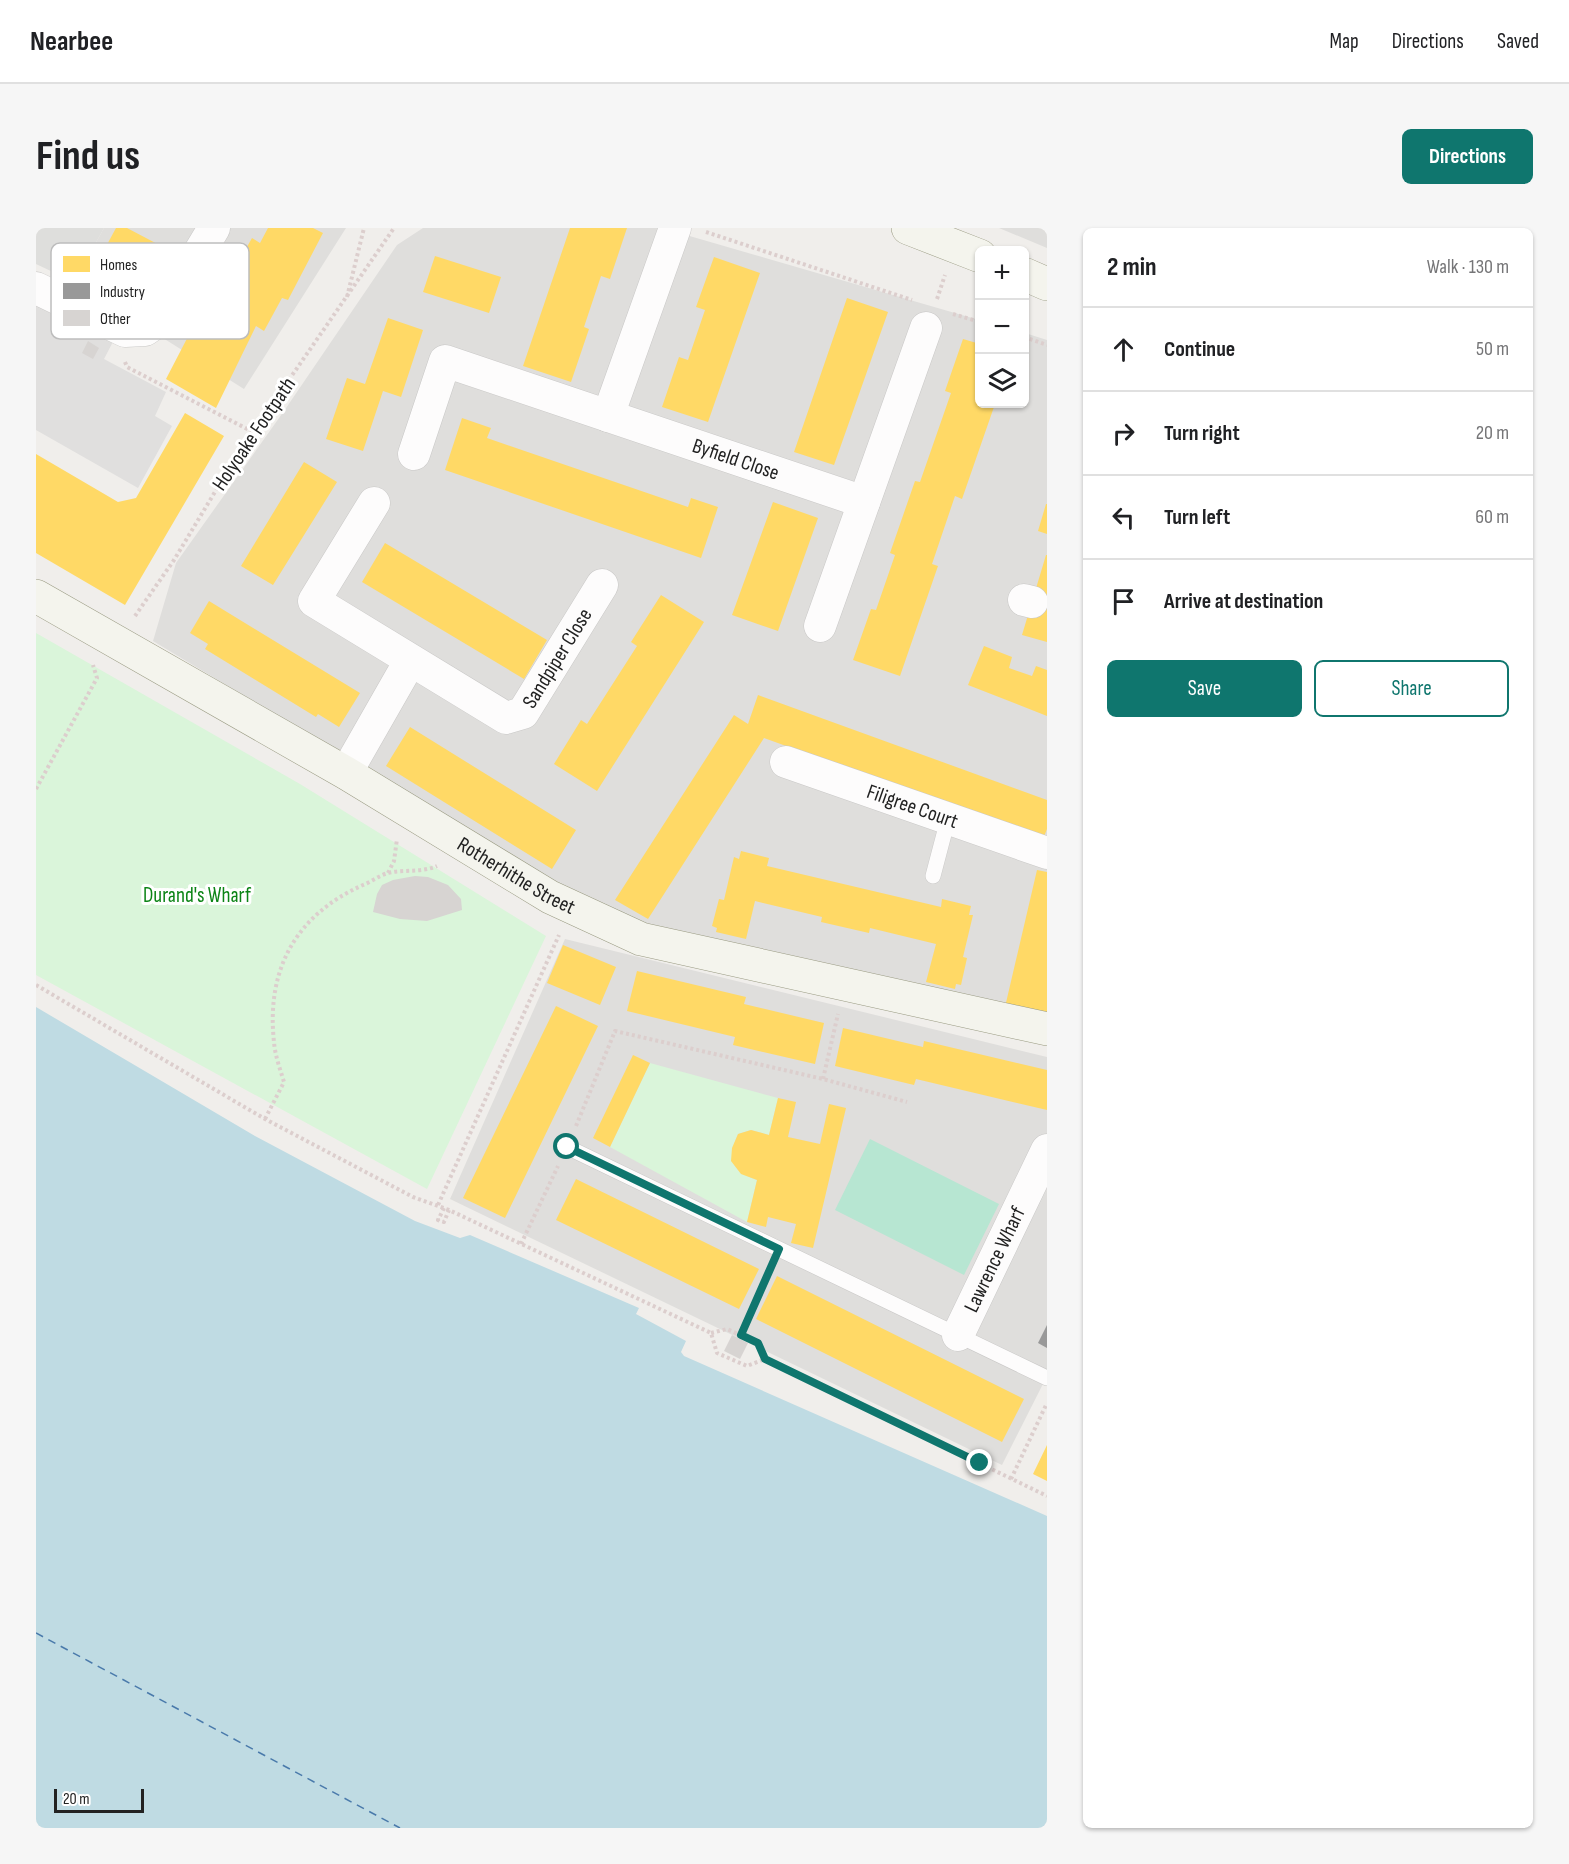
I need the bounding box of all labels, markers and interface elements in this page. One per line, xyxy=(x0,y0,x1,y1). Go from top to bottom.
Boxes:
text: Nearbee xyxy=(30,25,113,58)
text: Map xyxy=(1329,29,1359,54)
text: Directions xyxy=(1392,29,1464,54)
text: Saved xyxy=(1497,29,1539,54)
button: Directions xyxy=(1402,129,1533,184)
text: Find us xyxy=(36,131,140,182)
legend xyxy=(51,243,249,339)
map controls xyxy=(975,246,1029,408)
button: + xyxy=(975,246,1029,300)
text: 2 min xyxy=(1107,252,1157,283)
text: Walk · 130 m xyxy=(1427,255,1509,279)
text: Homes xyxy=(100,256,137,275)
text: Industry xyxy=(100,283,145,302)
button: − xyxy=(975,300,1029,354)
text: Other xyxy=(100,310,131,329)
icon: ahead xyxy=(1107,333,1140,366)
text: Continue xyxy=(1164,336,1235,363)
text: 50 m xyxy=(1476,337,1509,361)
button: layers xyxy=(975,354,1029,408)
street label: Holyoake Footpath xyxy=(207,373,301,495)
icon: right xyxy=(1107,417,1140,450)
text: Turn right xyxy=(1164,420,1240,447)
text: 20 m xyxy=(1476,421,1509,445)
street label: Byfield Close xyxy=(689,433,783,485)
icon: left xyxy=(1107,501,1140,534)
text: Turn left xyxy=(1164,504,1230,531)
text: 60 m xyxy=(1475,505,1509,529)
icon: arrive xyxy=(1107,585,1140,618)
text: Arrive at destination xyxy=(1164,588,1323,615)
street label: Sandpiper Close xyxy=(517,604,597,713)
button: Save xyxy=(1107,660,1302,717)
button: Share xyxy=(1314,660,1509,717)
street label: Filigree Court xyxy=(864,779,961,834)
street label: Rotherhithe Street xyxy=(453,831,579,919)
park label: Durand's Wharf xyxy=(143,883,252,908)
route start xyxy=(553,1133,579,1159)
street label: Lawrence Wharf xyxy=(958,1202,1031,1316)
route end xyxy=(966,1449,992,1475)
scale bar xyxy=(54,1786,144,1814)
text: 20 m xyxy=(63,1790,90,1809)

